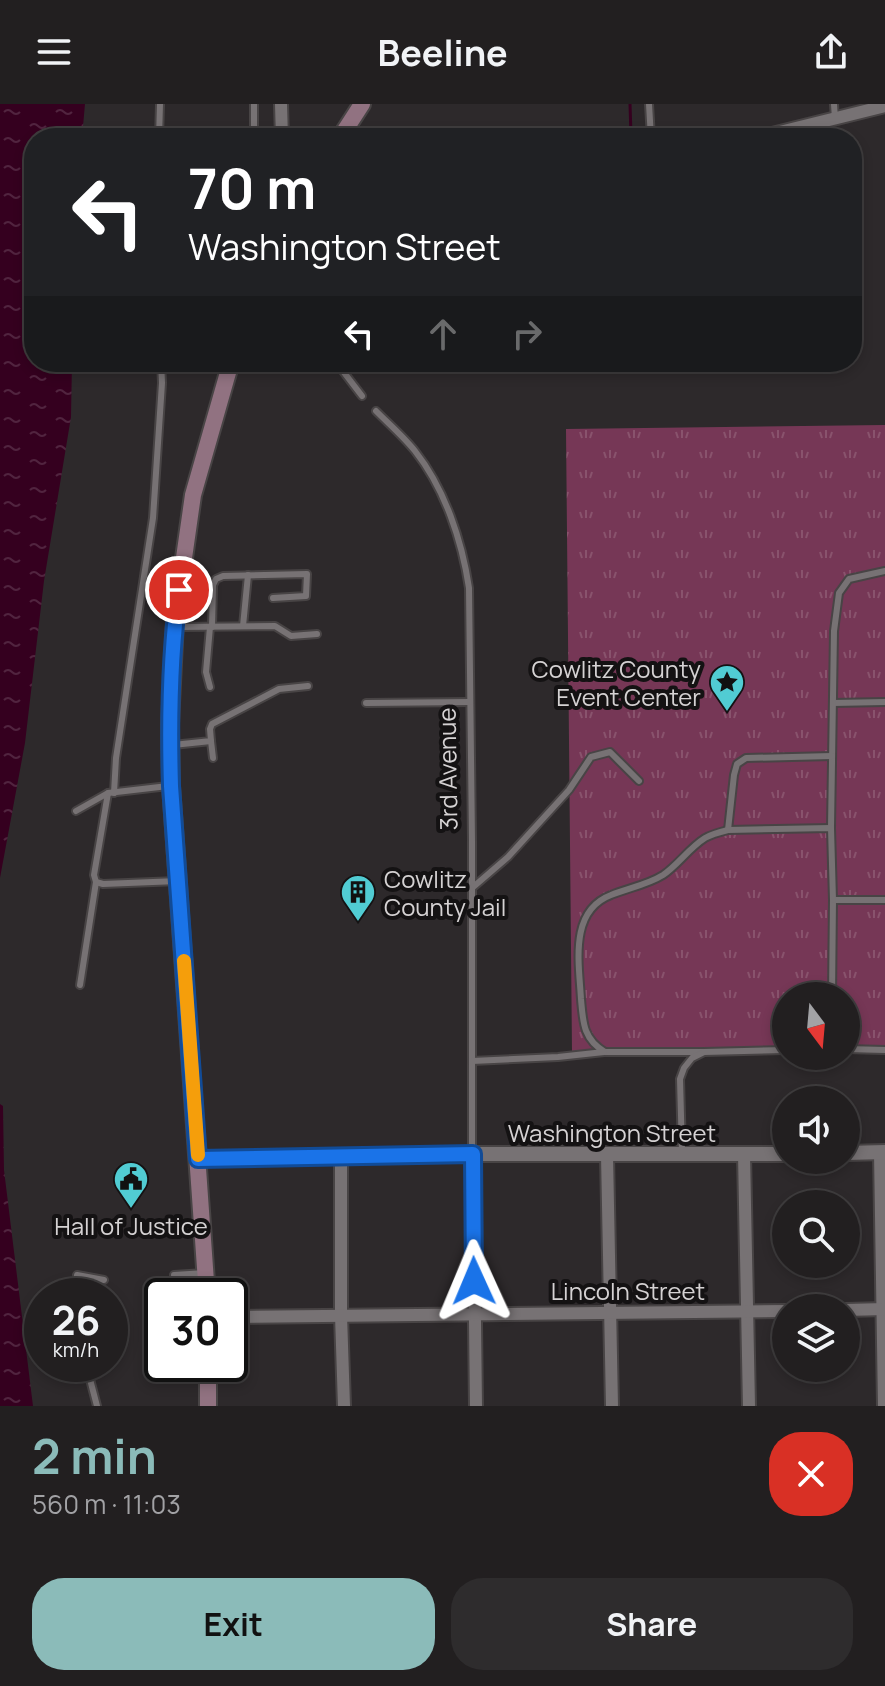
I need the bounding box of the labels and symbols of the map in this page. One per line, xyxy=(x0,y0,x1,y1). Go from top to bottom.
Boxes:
pin xyxy=(145,556,213,624)
place label: Cowlitz County Event Center xyxy=(532,652,701,713)
place icon: Cowlitz County Event Center xyxy=(708,663,746,713)
street label: 3rd Avenue xyxy=(429,707,465,831)
place label: Cowlitz County Jail xyxy=(384,862,506,923)
building icon: Cowlitz County Jail xyxy=(339,873,377,923)
north arrow xyxy=(772,982,860,1070)
street label: Washington Street xyxy=(508,1116,716,1149)
public building icon: Hall of Justice xyxy=(112,1160,150,1210)
place label: Hall of Justice xyxy=(54,1209,208,1242)
position arrow xyxy=(432,1239,516,1323)
street label: Lincoln Street xyxy=(551,1274,705,1307)
speed limit sign: 30 xyxy=(144,1278,248,1382)

